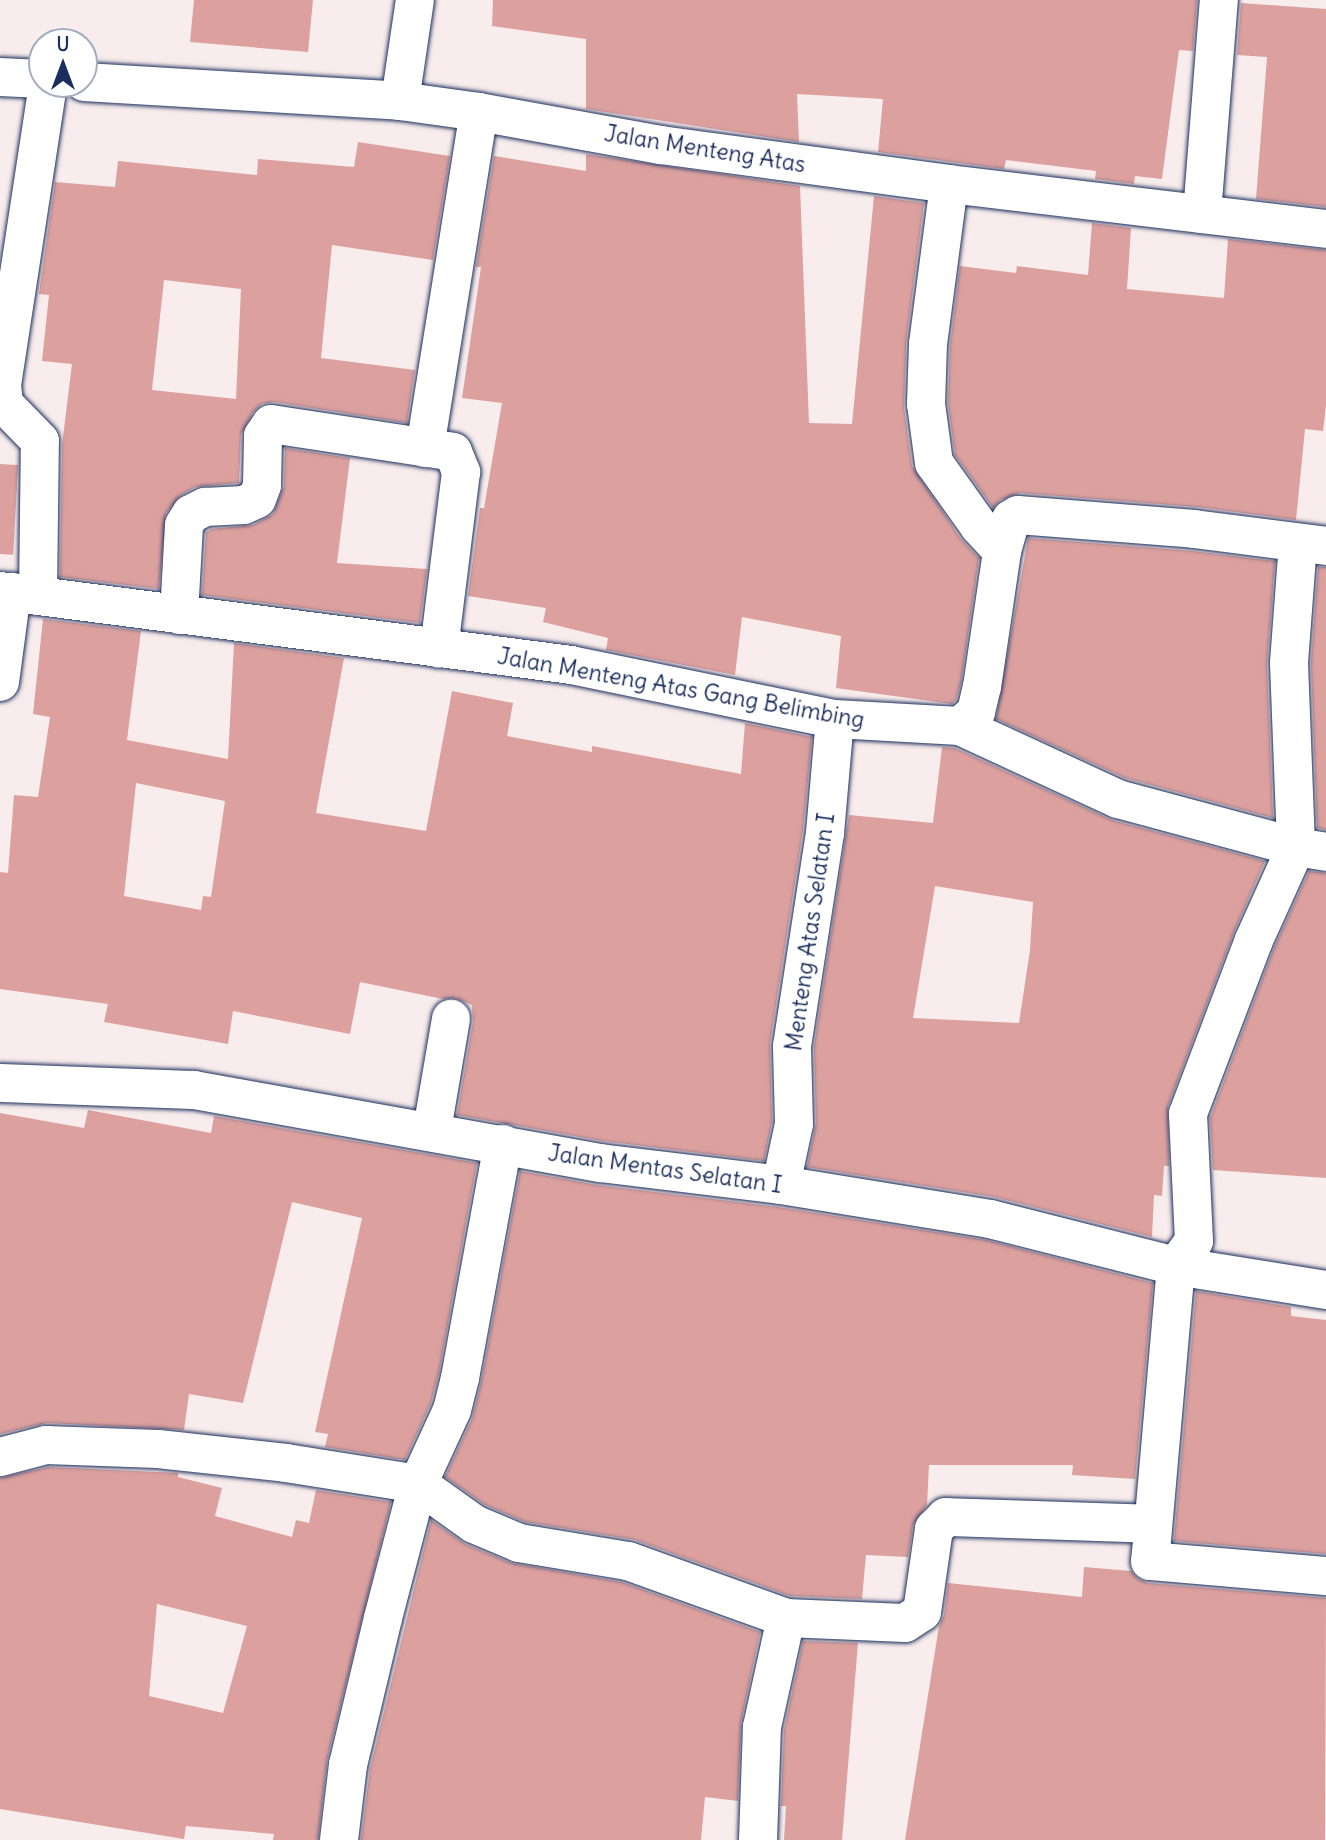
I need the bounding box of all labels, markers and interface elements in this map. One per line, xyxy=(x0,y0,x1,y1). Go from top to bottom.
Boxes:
north arrow xyxy=(28,28,98,98)
text: U xyxy=(57,32,69,56)
street label: Jalan Menteng Atas xyxy=(602,119,808,179)
street label: Jalan Menteng Atas Gang Belimbing xyxy=(495,642,867,734)
street label: Menteng Atas Selatan I xyxy=(780,811,840,1053)
street label: Jalan Mentas Selatan I xyxy=(546,1139,784,1199)

